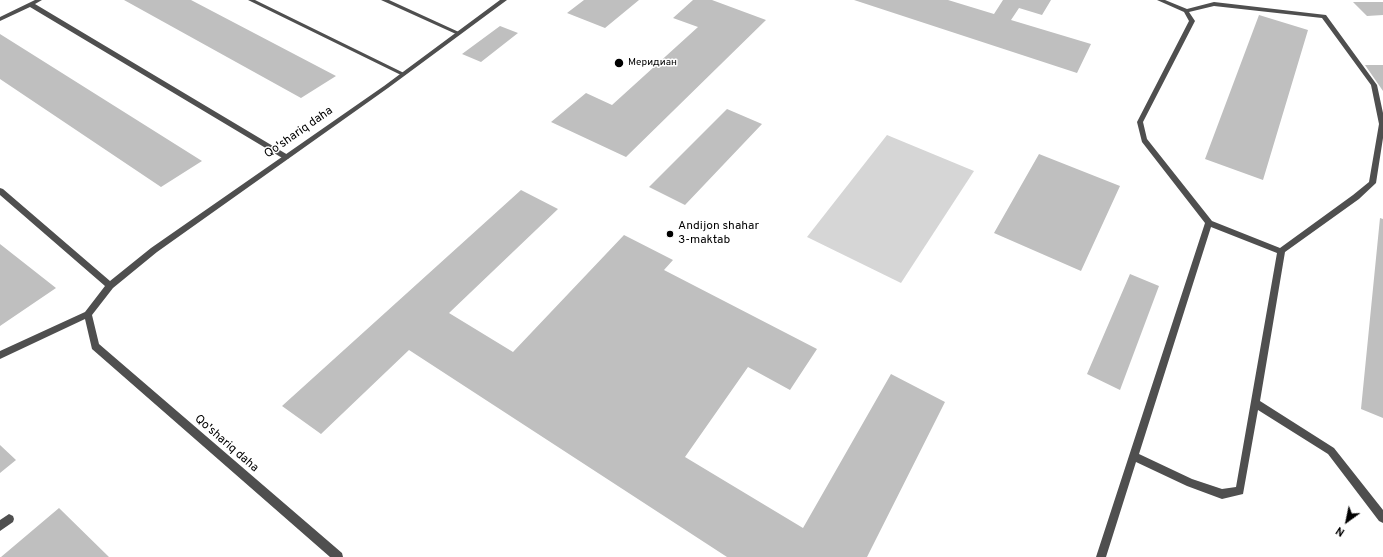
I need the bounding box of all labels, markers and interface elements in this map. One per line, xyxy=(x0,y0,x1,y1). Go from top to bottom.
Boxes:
marker: Меридиан xyxy=(613,57,625,69)
place label: Меридиан xyxy=(628,57,677,69)
street label: Qo'shariq daha xyxy=(262,104,336,162)
place label: Andijon shahar 3-maktab xyxy=(678,220,759,248)
marker: Andijon shahar 3-maktab xyxy=(665,229,675,239)
street label: Qo'shariq daha xyxy=(191,412,261,476)
north arrow xyxy=(1327,501,1367,541)
text: N xyxy=(1333,523,1348,539)

